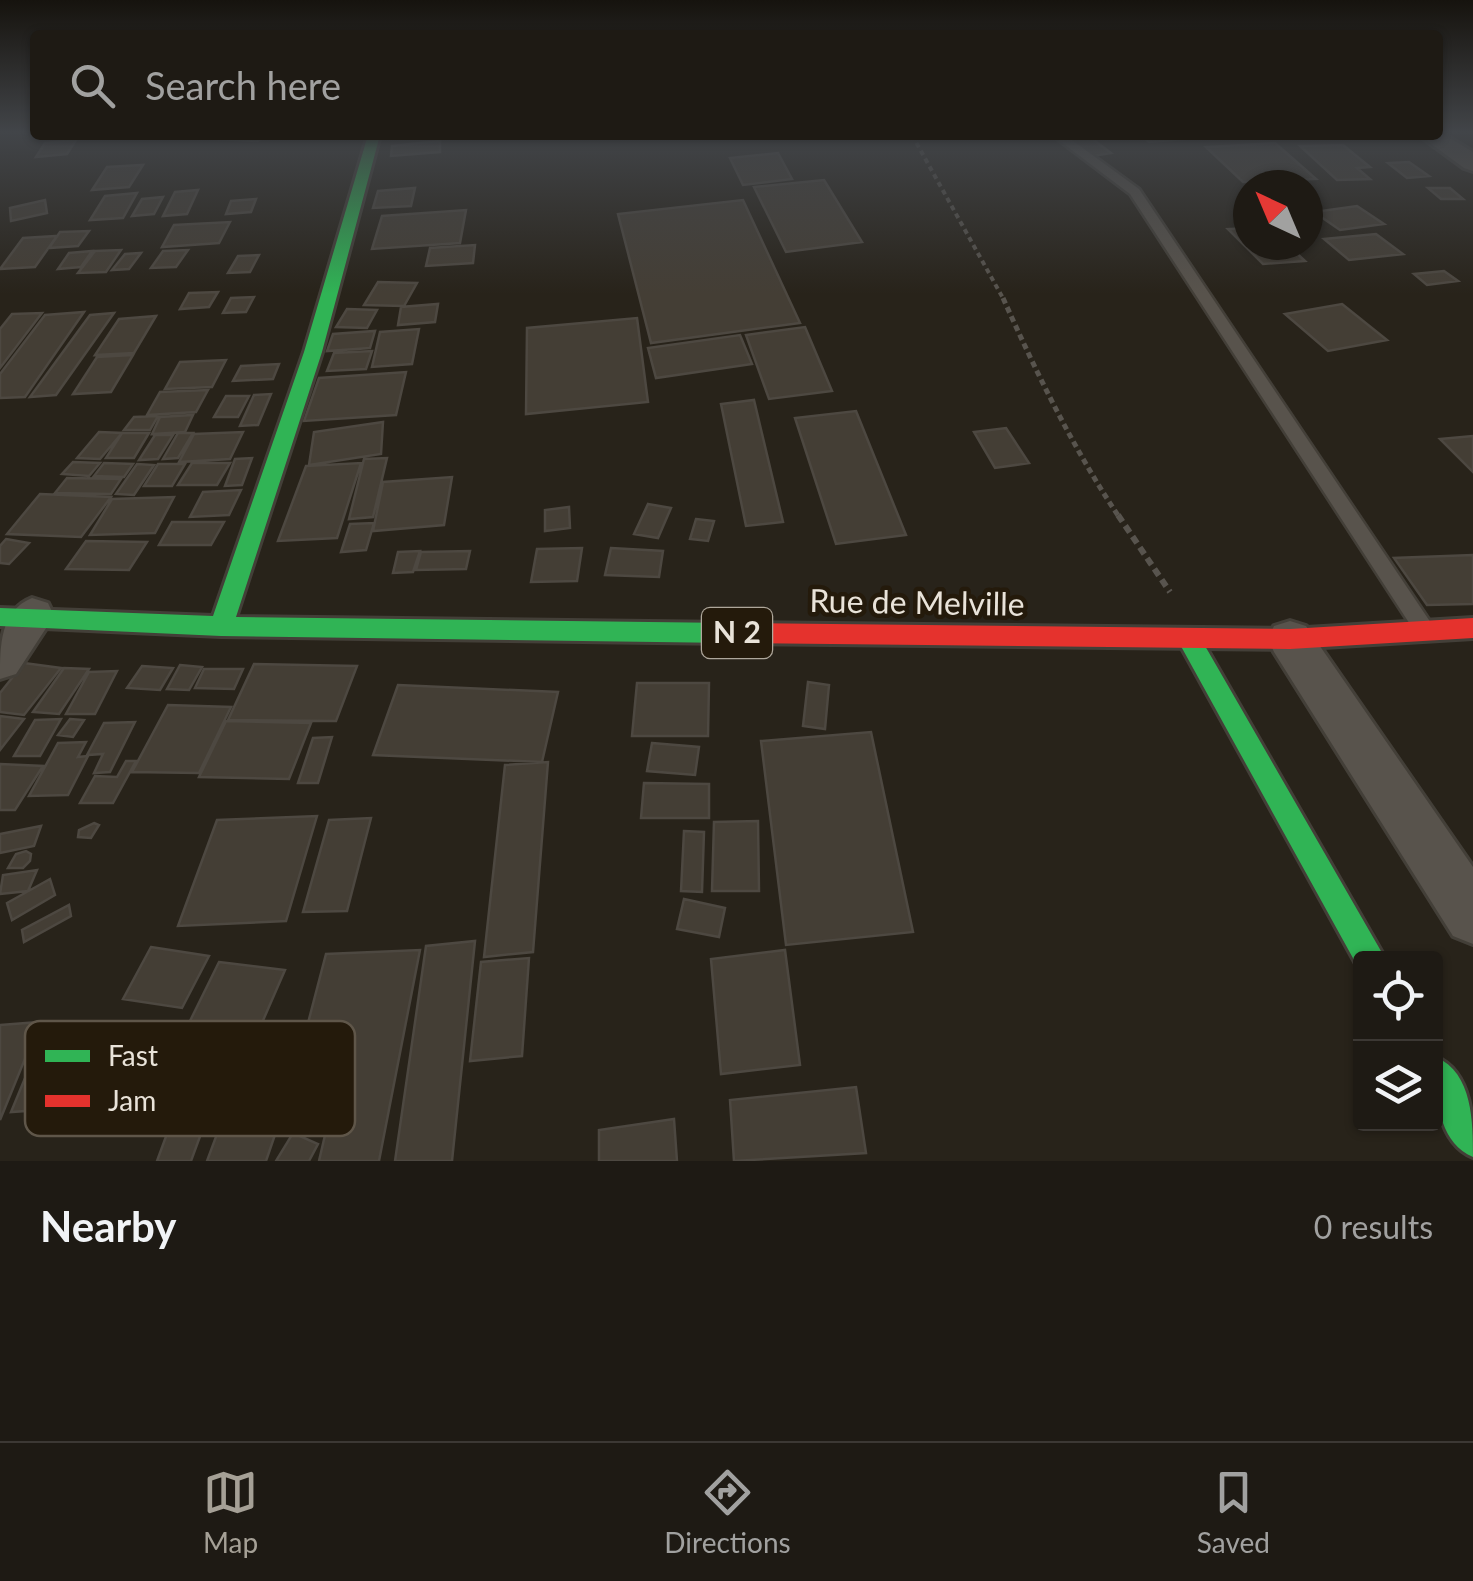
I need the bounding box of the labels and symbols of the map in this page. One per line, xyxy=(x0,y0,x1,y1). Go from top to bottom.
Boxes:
north arrow xyxy=(1233,170,1323,260)
street label: Rue de Melville xyxy=(809,580,1025,623)
road number: N 2 xyxy=(702,608,772,658)
legend xyxy=(25,1021,355,1136)
text: Fast xyxy=(108,1038,158,1072)
text: Jam xyxy=(108,1083,156,1117)

